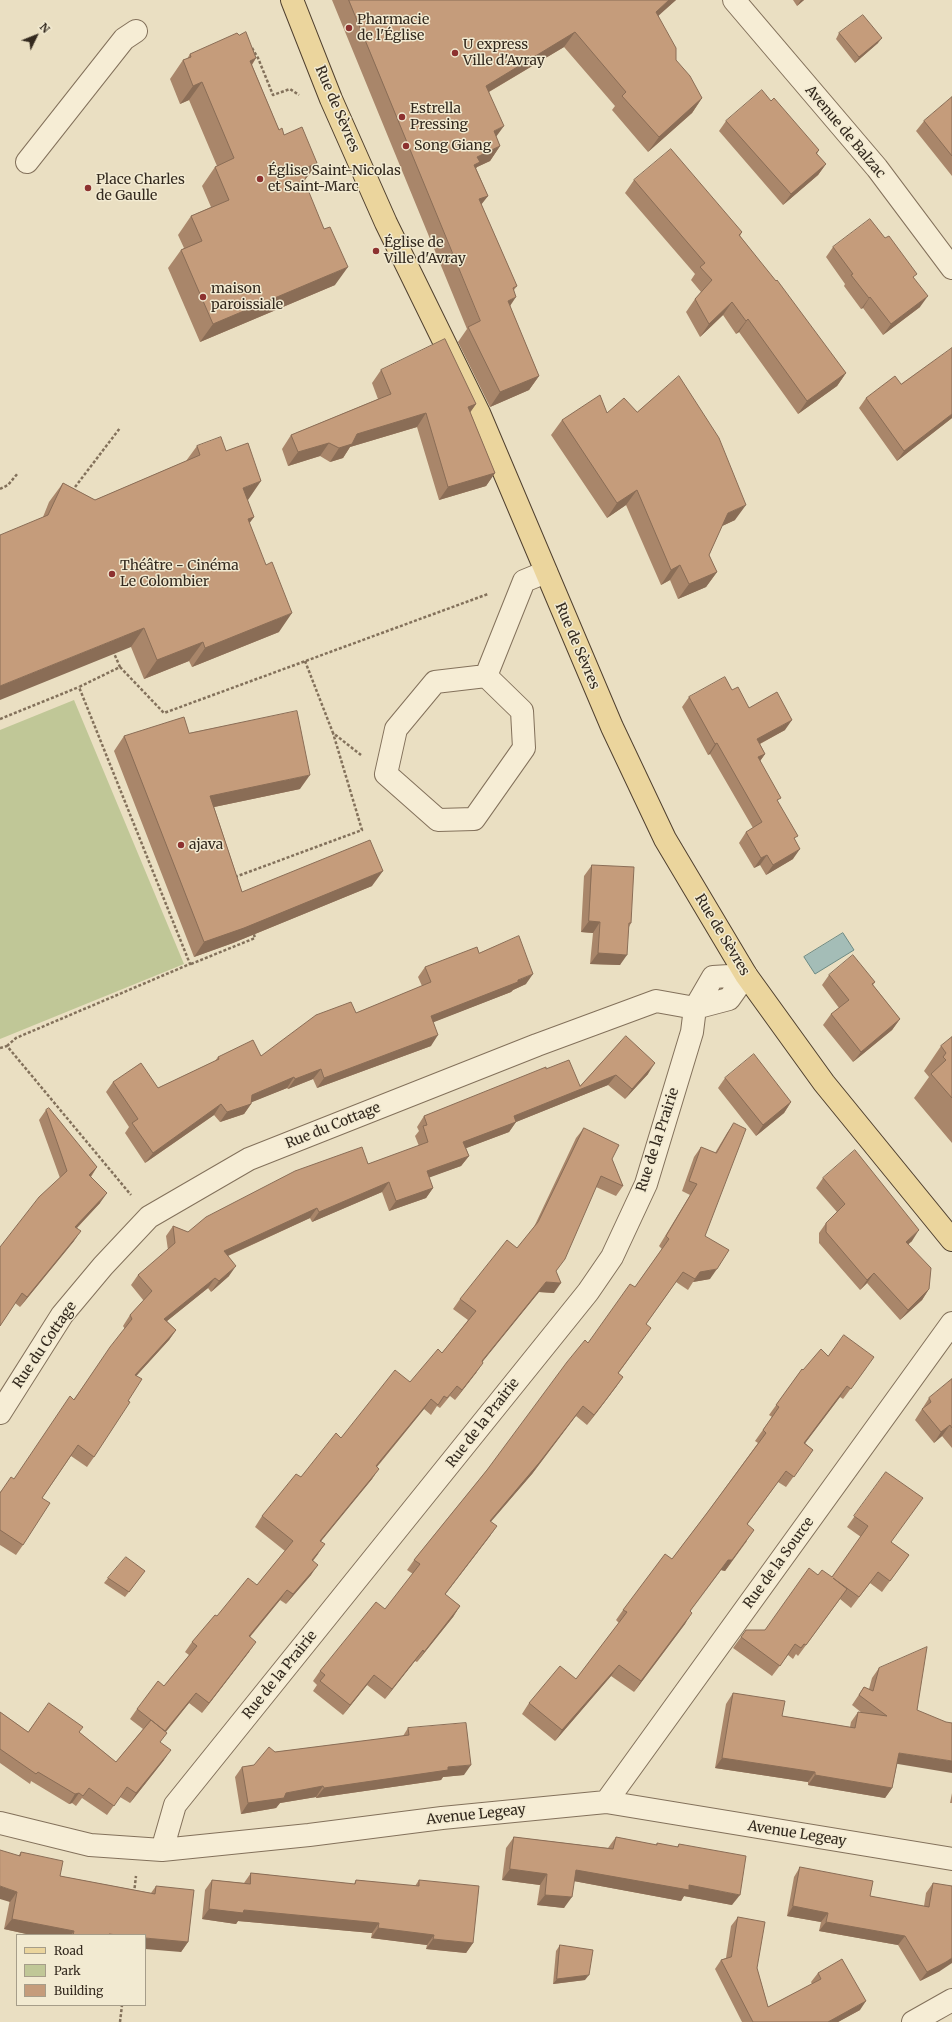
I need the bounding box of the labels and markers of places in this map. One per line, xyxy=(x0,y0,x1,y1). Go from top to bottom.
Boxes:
place label: Pharmacie de l'Église xyxy=(357,12,429,44)
marker: Pharmacie de l'Église xyxy=(344,23,354,33)
place label: U express Ville d'Avray xyxy=(463,37,545,70)
marker: U express Ville d'Avray xyxy=(450,48,460,58)
place label: Estrella Pressing xyxy=(410,101,468,134)
marker: Estrella Pressing xyxy=(397,112,407,122)
place label: Song Giang xyxy=(414,138,491,154)
marker: Song Giang xyxy=(401,141,411,151)
place label: Église Saint-Nicolas et Saint-Marc xyxy=(268,163,401,196)
place label: Place Charles de Gaulle xyxy=(96,172,185,204)
marker: Église Saint-Nicolas et Saint-Marc xyxy=(255,174,265,184)
marker: Place Charles de Gaulle xyxy=(83,183,93,193)
place label: Église de Ville d'Avray xyxy=(384,235,466,268)
marker: Église de Ville d'Avray xyxy=(371,246,381,256)
place label: maison paroissiale xyxy=(211,281,283,314)
marker: maison paroissiale xyxy=(198,292,208,302)
place label: Théâtre - Cinéma Le Colombier xyxy=(120,558,239,590)
marker: Théâtre - Cinéma Le Colombier xyxy=(107,569,117,579)
place label: ajava xyxy=(189,837,223,853)
marker: ajava xyxy=(176,840,186,850)

